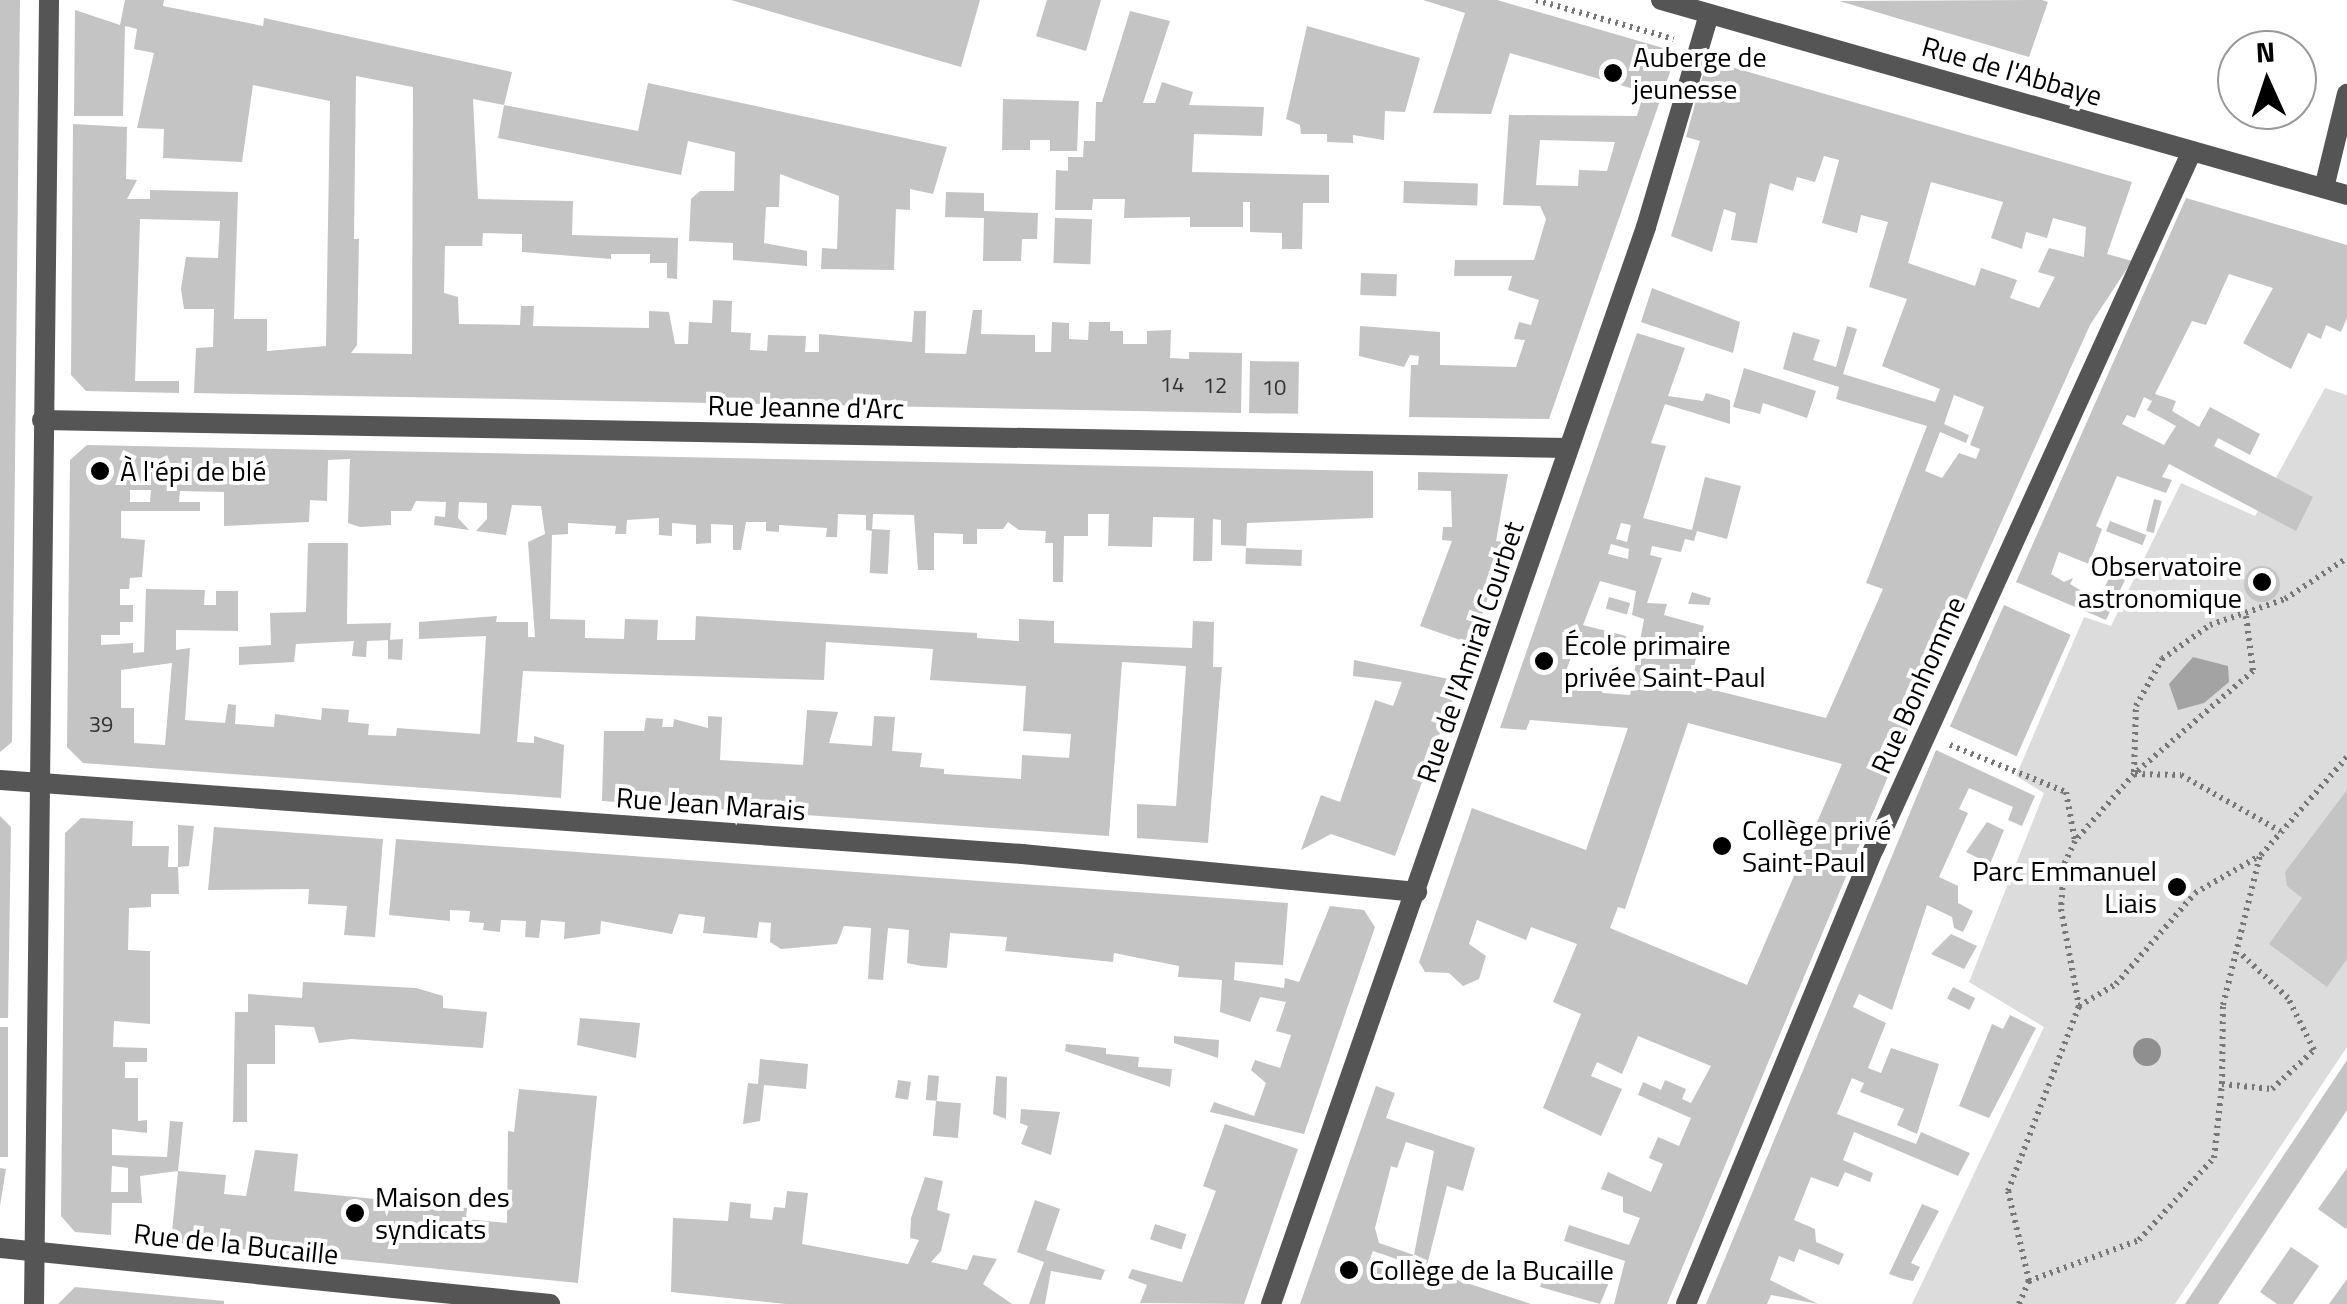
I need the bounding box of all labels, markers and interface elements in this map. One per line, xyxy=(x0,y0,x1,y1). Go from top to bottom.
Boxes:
street label: Rue de l'Abbaye xyxy=(1918,29,2106,113)
north arrow xyxy=(2217,30,2317,130)
text: N xyxy=(2255,30,2276,74)
place label: Auberge de jeunesse xyxy=(1633,40,1767,106)
marker: Auberge de jeunesse xyxy=(1602,62,1624,84)
house number: 14 xyxy=(1160,372,1184,398)
house number: 12 xyxy=(1203,373,1227,399)
house number: 10 xyxy=(1262,375,1286,401)
street label: Rue Jeanne d'Arc xyxy=(707,388,905,426)
place label: À l'épi de blé xyxy=(120,454,266,488)
marker: À l'épi de blé xyxy=(89,460,111,482)
street label: Rue de l'Amiral Courbet xyxy=(1410,517,1530,787)
place label: Observatoire astronomique xyxy=(2078,549,2242,615)
marker: Observatoire astronomique xyxy=(2251,571,2273,593)
street label: Rue Bonhomme xyxy=(1864,591,1972,779)
place label: École primaire privée Saint-Paul xyxy=(1564,628,1766,694)
marker: École primaire privée Saint-Paul xyxy=(1533,650,1555,672)
house number: 39 xyxy=(89,712,113,738)
street label: Rue Jean Marais xyxy=(615,781,807,827)
place label: Collège privé Saint-Paul xyxy=(1742,813,1891,879)
marker: Collège privé Saint-Paul xyxy=(1711,835,1733,857)
place label: Parc Emmanuel Liais xyxy=(1972,854,2157,920)
marker: Parc Emmanuel Liais xyxy=(2166,876,2188,898)
place label: Maison des syndicats xyxy=(375,1180,510,1246)
marker: Maison des syndicats xyxy=(344,1202,366,1224)
street label: Rue de la Bucaille xyxy=(132,1217,340,1271)
place label: Collège de la Bucaille xyxy=(1369,1253,1614,1287)
marker: Collège de la Bucaille xyxy=(1338,1259,1360,1281)

